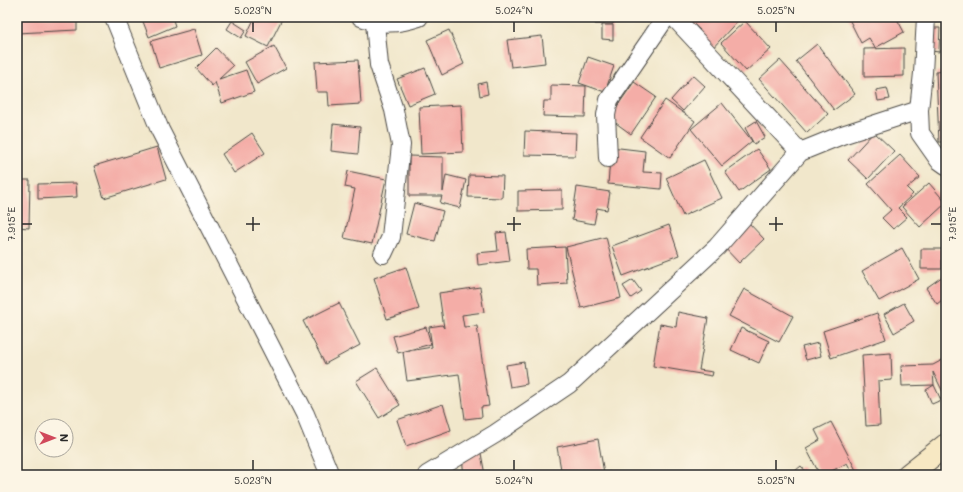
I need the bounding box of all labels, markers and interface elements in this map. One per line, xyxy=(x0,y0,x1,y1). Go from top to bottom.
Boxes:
text: 5.023°N xyxy=(234,3,272,17)
text: 5.024°N xyxy=(495,3,533,17)
text: 5.025°N xyxy=(757,3,795,17)
text: 7.915°E xyxy=(4,207,18,241)
text: 7.915°E xyxy=(945,207,959,241)
north arrow xyxy=(34,418,74,458)
text: N xyxy=(57,434,72,442)
text: 5.023°N xyxy=(234,473,272,487)
text: 5.024°N xyxy=(495,473,533,487)
text: 5.025°N xyxy=(757,473,795,487)

